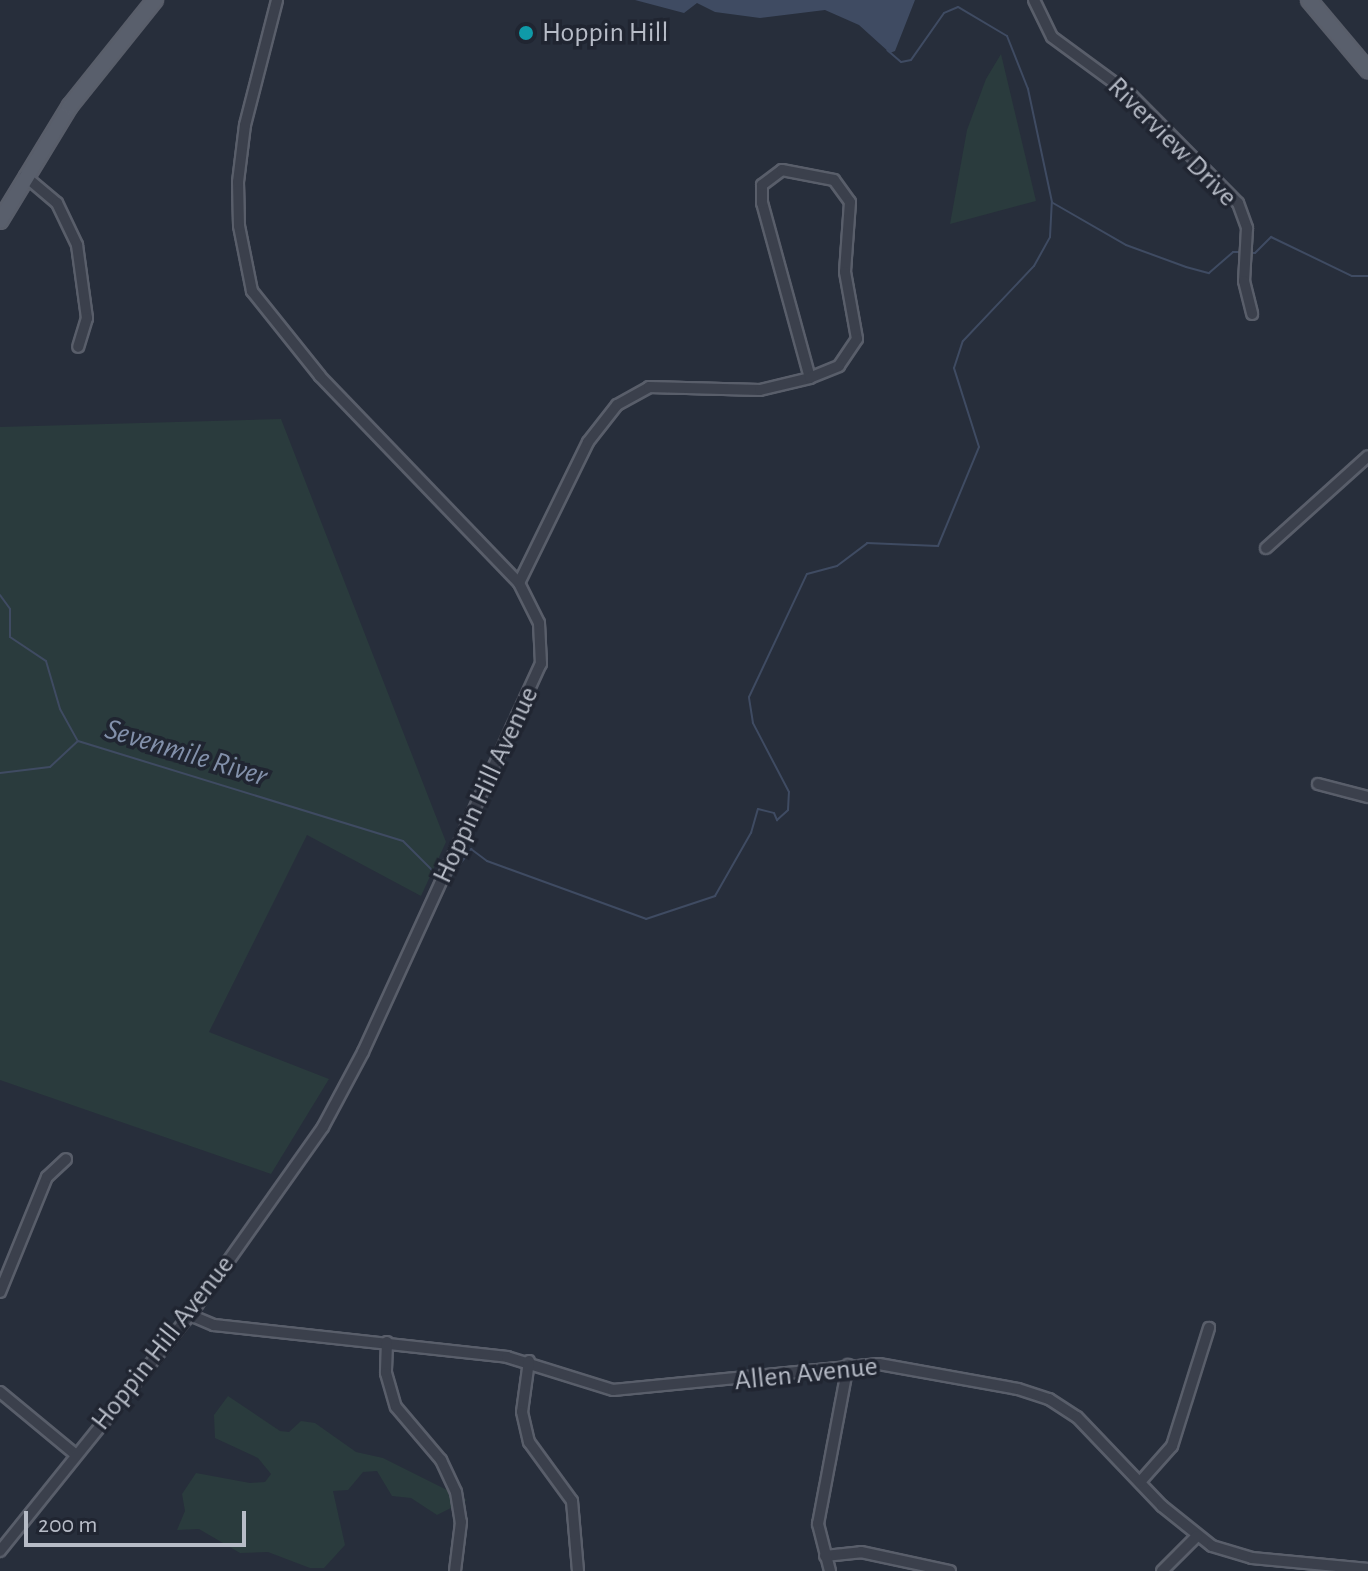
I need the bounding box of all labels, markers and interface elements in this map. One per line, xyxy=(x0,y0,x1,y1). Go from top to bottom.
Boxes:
place label: Hoppin Hill xyxy=(542,16,668,50)
marker: Hoppin Hill xyxy=(517,24,535,42)
street label: Riverview Drive xyxy=(1100,70,1244,214)
street label: Hoppin Hill Avenue xyxy=(426,682,546,888)
water label: Sevenmile River xyxy=(100,711,272,795)
street label: Hoppin Hill Avenue xyxy=(84,1249,242,1437)
street label: Allen Avenue xyxy=(733,1350,879,1398)
scale bar xyxy=(28,1495,250,1545)
text: 200 m xyxy=(38,1513,97,1537)

